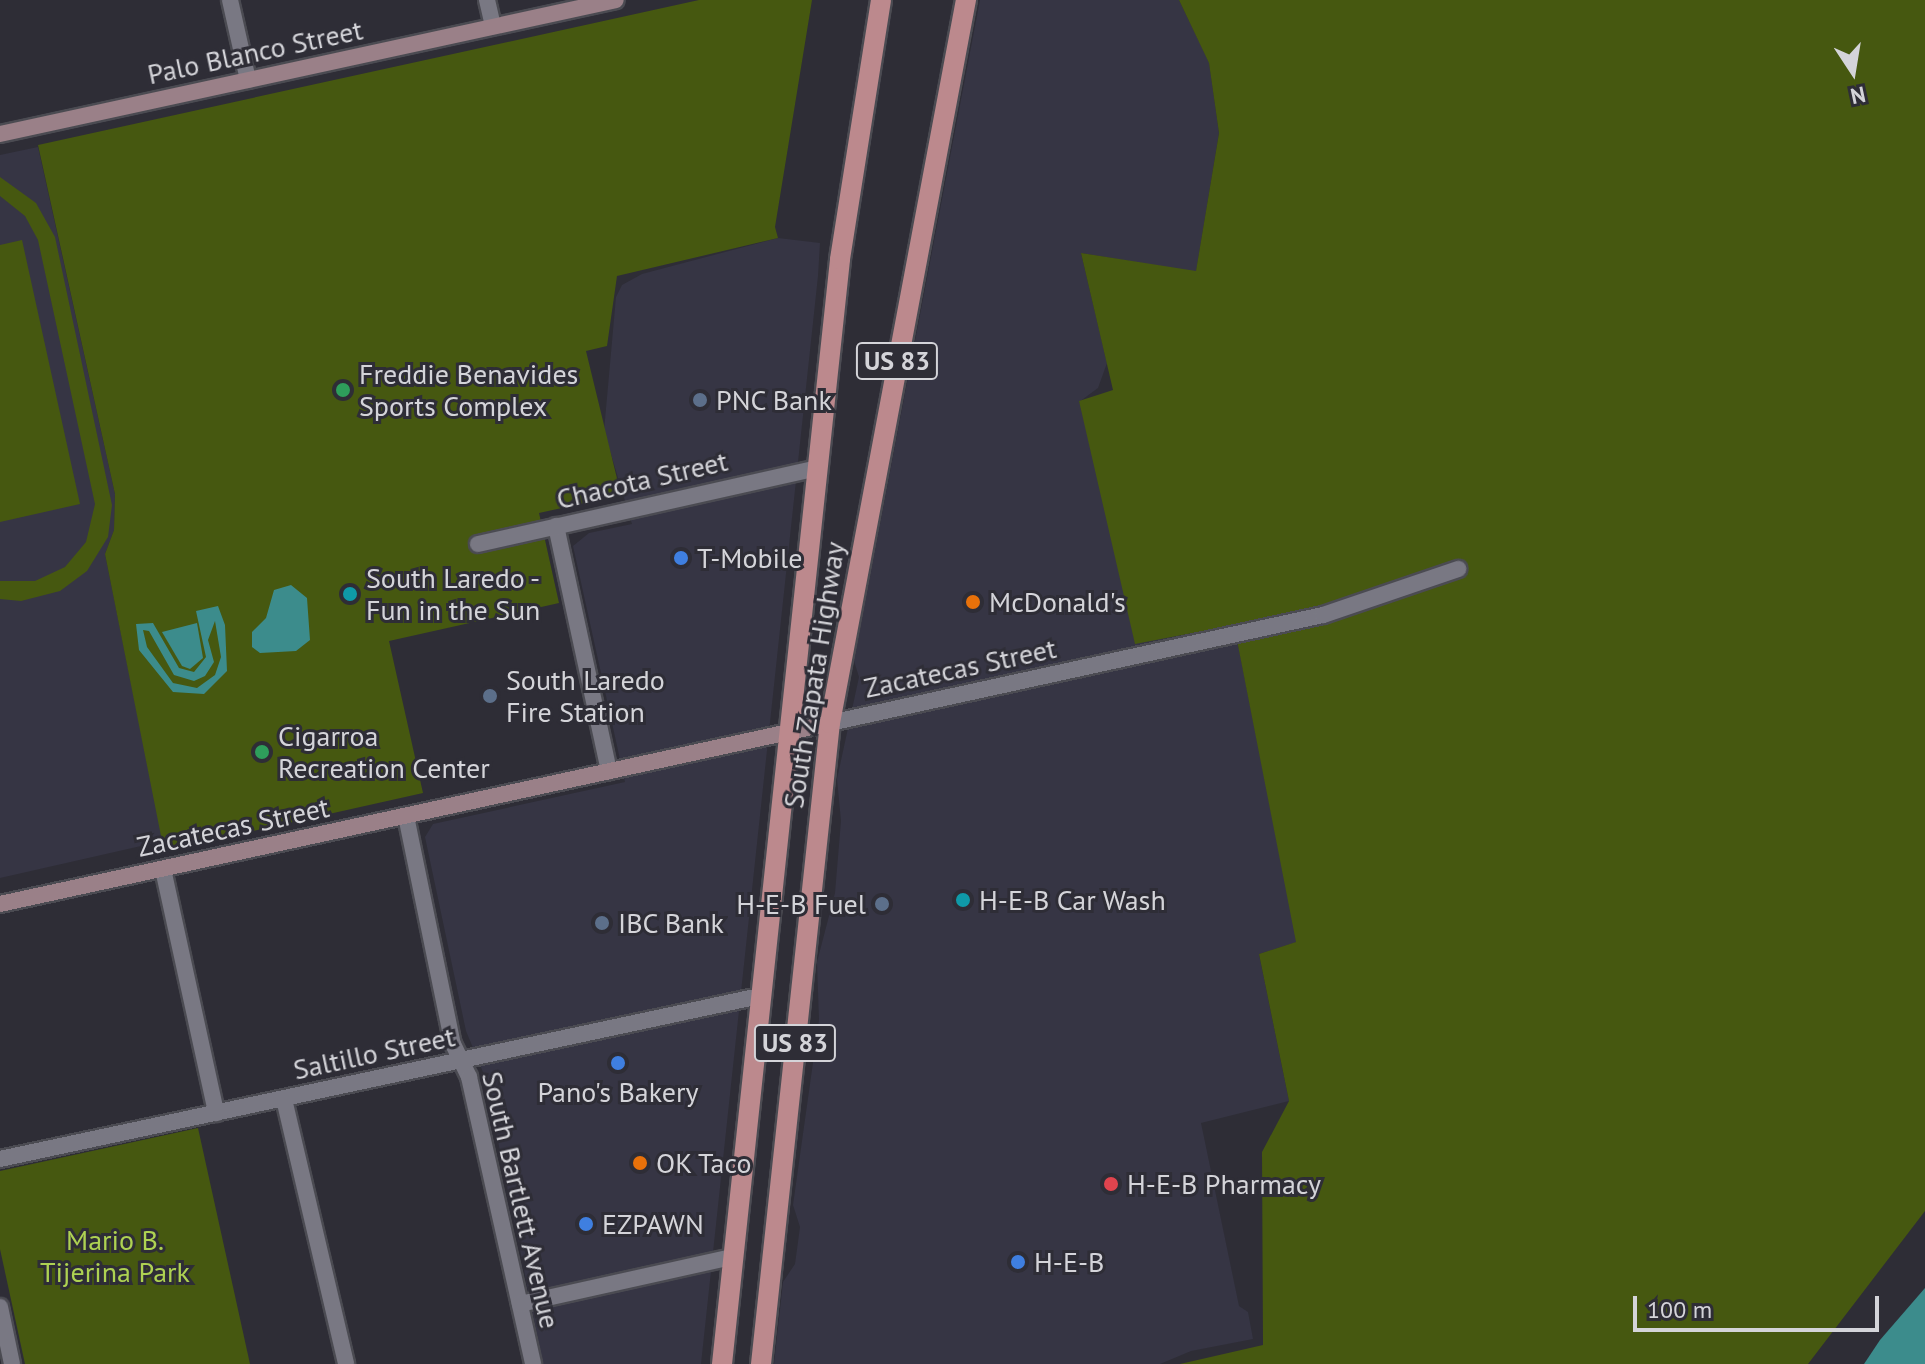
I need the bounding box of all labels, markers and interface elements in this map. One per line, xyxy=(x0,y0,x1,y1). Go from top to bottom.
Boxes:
street label: Palo Blanco Street xyxy=(144,13,366,91)
north arrow xyxy=(1813,32,1893,112)
text: N xyxy=(1848,80,1868,111)
road number: US 83 xyxy=(855,339,939,383)
place label: Freddie Benavides Sports Complex xyxy=(359,357,578,423)
marker: Freddie Benavides Sports Complex xyxy=(334,381,352,399)
place label: PNC Bank xyxy=(716,383,833,417)
marker: PNC Bank xyxy=(691,391,709,409)
street label: Chacota Street xyxy=(553,444,731,516)
street label: South Zapata Highway xyxy=(776,539,852,811)
place label: T-Mobile xyxy=(697,541,802,575)
marker: T-Mobile xyxy=(672,549,690,567)
place label: South Laredo - Fun in the Sun xyxy=(366,561,542,627)
marker: South Laredo - Fun in the Sun xyxy=(341,585,359,603)
place label: McDonald's xyxy=(989,585,1126,619)
marker: McDonald's xyxy=(964,593,982,611)
street label: Zacatecas Street xyxy=(861,631,1059,705)
place label: South Laredo Fire Station xyxy=(506,663,665,729)
marker: South Laredo Fire Station xyxy=(481,687,499,705)
place label: Cigarroa Recreation Center xyxy=(278,719,490,785)
marker: Cigarroa Recreation Center xyxy=(253,743,271,761)
street label: Zacatecas Street xyxy=(134,790,332,864)
place label: H-E-B Car Wash xyxy=(979,883,1166,917)
place label: H-E-B Fuel xyxy=(736,887,866,921)
marker: H-E-B Car Wash xyxy=(954,891,972,909)
marker: H-E-B Fuel xyxy=(873,895,891,913)
place label: IBC Bank xyxy=(618,906,725,940)
marker: IBC Bank xyxy=(593,914,611,932)
street label: Saltillo Street xyxy=(290,1019,458,1087)
road number: US 83 xyxy=(753,1021,837,1065)
marker: Pano's Bakery xyxy=(609,1054,627,1072)
street label: South Bartlett Avenue xyxy=(475,1068,567,1332)
place label: Pano's Bakery xyxy=(537,1075,699,1109)
place label: OK Taco xyxy=(656,1146,753,1180)
marker: OK Taco xyxy=(631,1154,649,1172)
place label: H-E-B Pharmacy xyxy=(1127,1167,1321,1201)
marker: H-E-B Pharmacy xyxy=(1102,1175,1120,1193)
place label: EZPAWN xyxy=(602,1207,704,1241)
marker: EZPAWN xyxy=(577,1215,595,1233)
park label: Mario B. Tijerina Park xyxy=(40,1223,190,1289)
place label: H-E-B xyxy=(1034,1245,1104,1279)
marker: H-E-B xyxy=(1009,1253,1027,1271)
scale bar xyxy=(1637,1280,1883,1330)
text: 100 m xyxy=(1647,1294,1712,1325)

